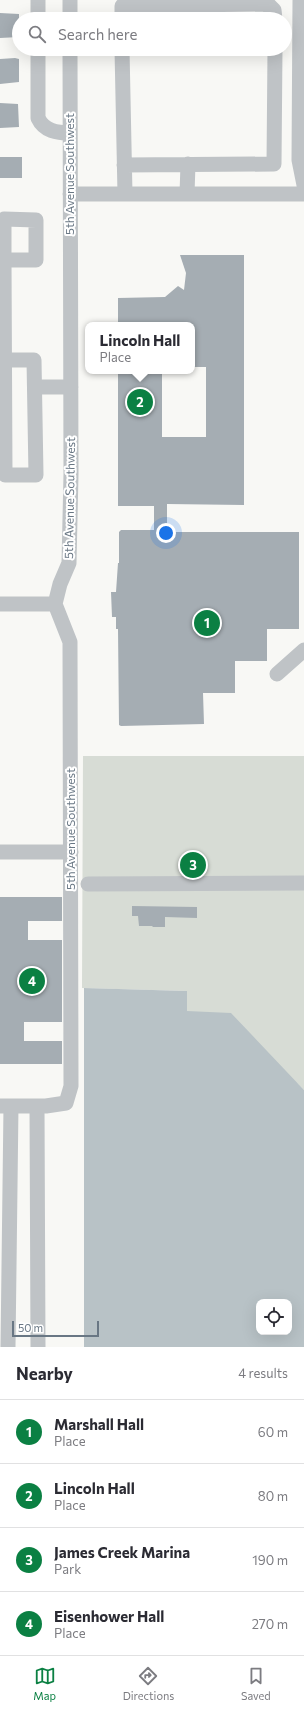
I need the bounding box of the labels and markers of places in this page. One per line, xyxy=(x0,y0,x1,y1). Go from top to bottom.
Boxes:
pin: 2 xyxy=(127,387,153,417)
pin: 1 xyxy=(194,608,220,638)
pin: 3 xyxy=(180,850,206,880)
pin: 4 xyxy=(19,966,45,996)

